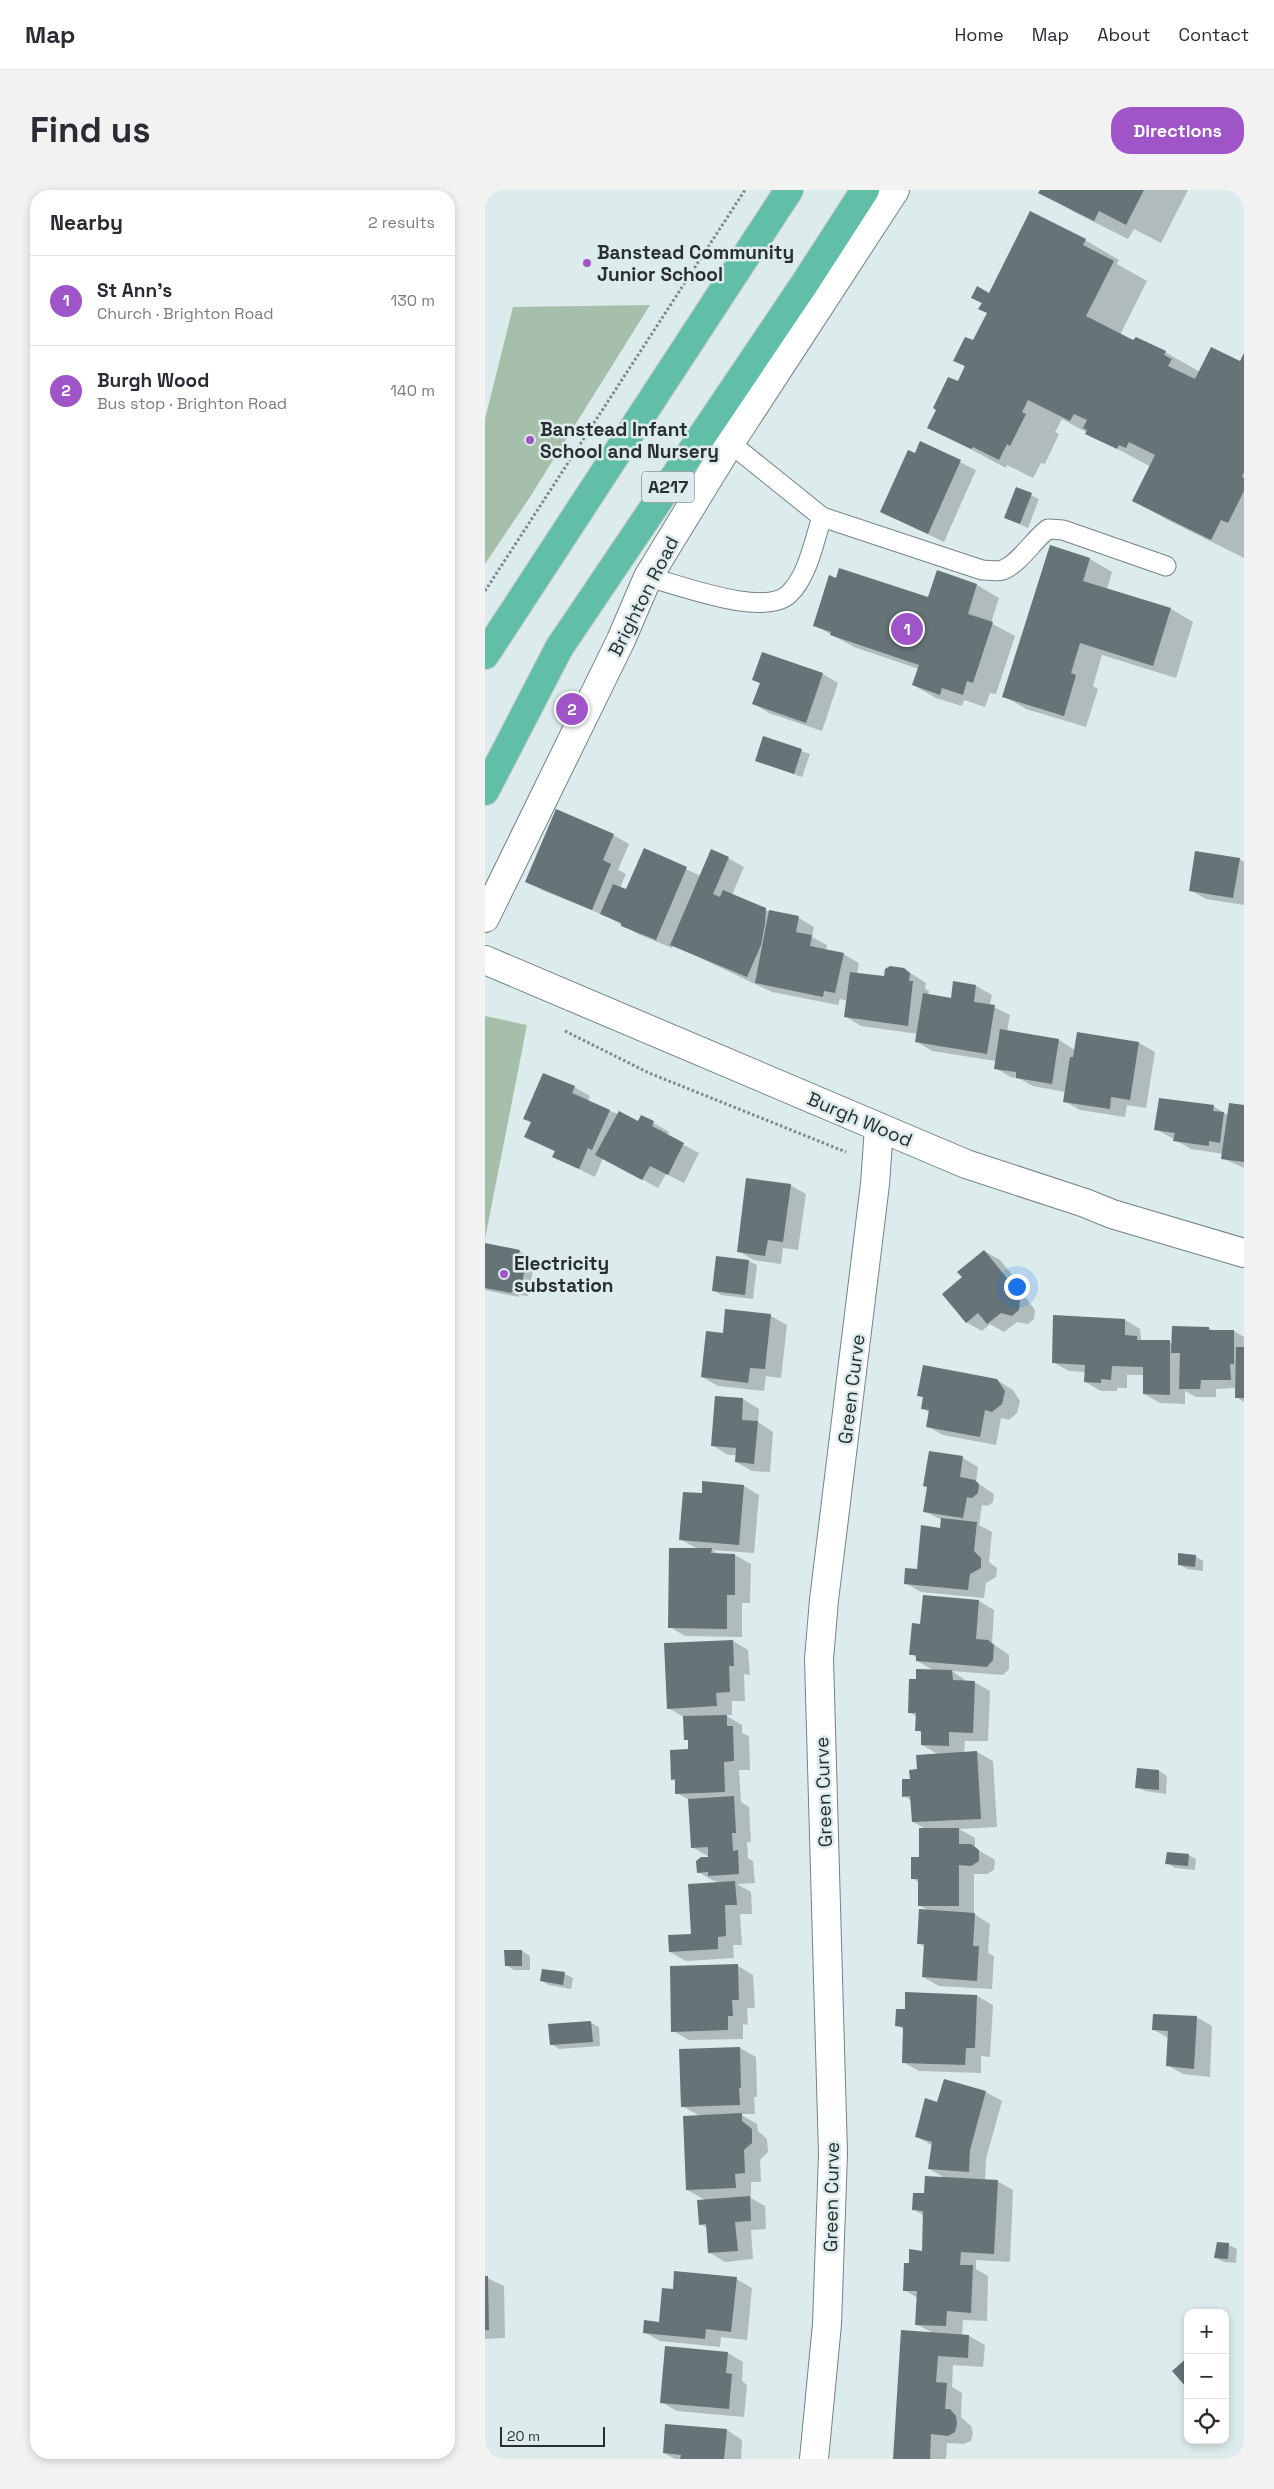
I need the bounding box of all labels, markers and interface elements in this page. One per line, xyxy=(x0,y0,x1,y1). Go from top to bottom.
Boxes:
text: Map xyxy=(25,19,75,50)
text: Home xyxy=(955,23,1004,46)
text: Map xyxy=(1032,23,1069,46)
text: About xyxy=(1097,23,1151,46)
text: Contact xyxy=(1179,23,1249,46)
button: Directions xyxy=(1111,107,1244,154)
text: Find us xyxy=(30,108,151,152)
text: Nearby xyxy=(50,209,123,236)
text: 2 results xyxy=(368,212,435,233)
place label: Banstead Community Junior School xyxy=(597,240,794,287)
marker: Banstead Community Junior School xyxy=(581,257,593,269)
text: St Ann's xyxy=(97,278,172,303)
text: 1 xyxy=(62,290,70,311)
text: 130 m xyxy=(391,290,435,311)
text: Church · Brighton Road xyxy=(97,303,274,324)
text: Burgh Wood xyxy=(97,368,209,393)
text: 2 xyxy=(61,380,71,401)
text: 140 m xyxy=(390,380,435,401)
text: Bus stop · Brighton Road xyxy=(97,393,287,414)
place label: Banstead Infant School and Nursery xyxy=(540,417,719,464)
marker: Banstead Infant School and Nursery xyxy=(524,434,536,446)
road number: A217 xyxy=(642,472,694,502)
street label: Brighton Road xyxy=(603,532,684,660)
pin: 1 xyxy=(891,610,923,648)
pin: 2 xyxy=(556,690,588,728)
street label: Burgh Wood xyxy=(804,1086,916,1153)
place label: Electricity substation xyxy=(514,1251,614,1298)
marker: Electricity substation xyxy=(498,1268,510,1280)
your location xyxy=(1004,1274,1030,1300)
street label: Green Curve xyxy=(832,1333,871,1445)
street label: Green Curve xyxy=(809,1736,838,1848)
street label: Green Curve xyxy=(818,2142,845,2252)
map controls xyxy=(1184,2309,1229,2444)
button: + xyxy=(1184,2309,1229,2354)
button: − xyxy=(1184,2354,1229,2399)
button: locate xyxy=(1184,2399,1229,2444)
scale bar xyxy=(500,2424,605,2447)
text: 20 m xyxy=(507,2427,540,2445)

